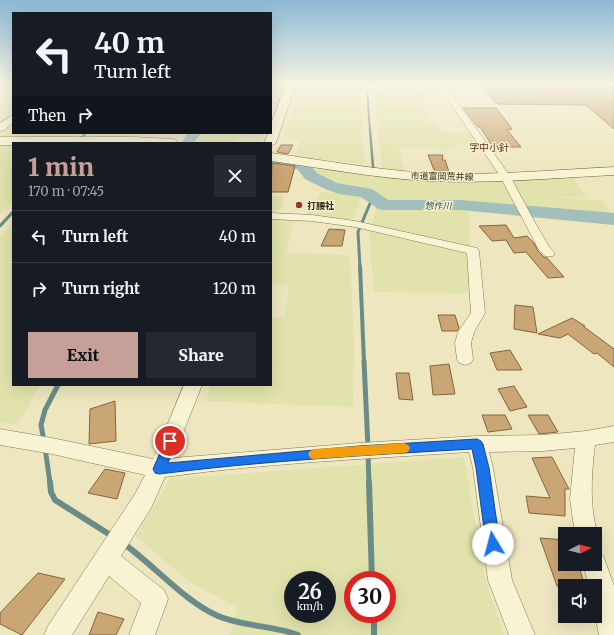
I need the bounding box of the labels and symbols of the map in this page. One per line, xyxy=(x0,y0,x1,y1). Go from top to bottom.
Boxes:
district label: 字中小針 xyxy=(469,141,509,154)
street label: 市道富岡荒井線 xyxy=(410,170,475,182)
marker: 打腰社 xyxy=(294,200,304,210)
place label: 打腰社 xyxy=(307,200,334,211)
water label: 惣作川 xyxy=(424,200,452,211)
pin xyxy=(153,424,187,458)
position arrow xyxy=(472,523,514,565)
north arrow xyxy=(558,527,602,571)
speed limit sign: 30 xyxy=(344,571,396,623)

